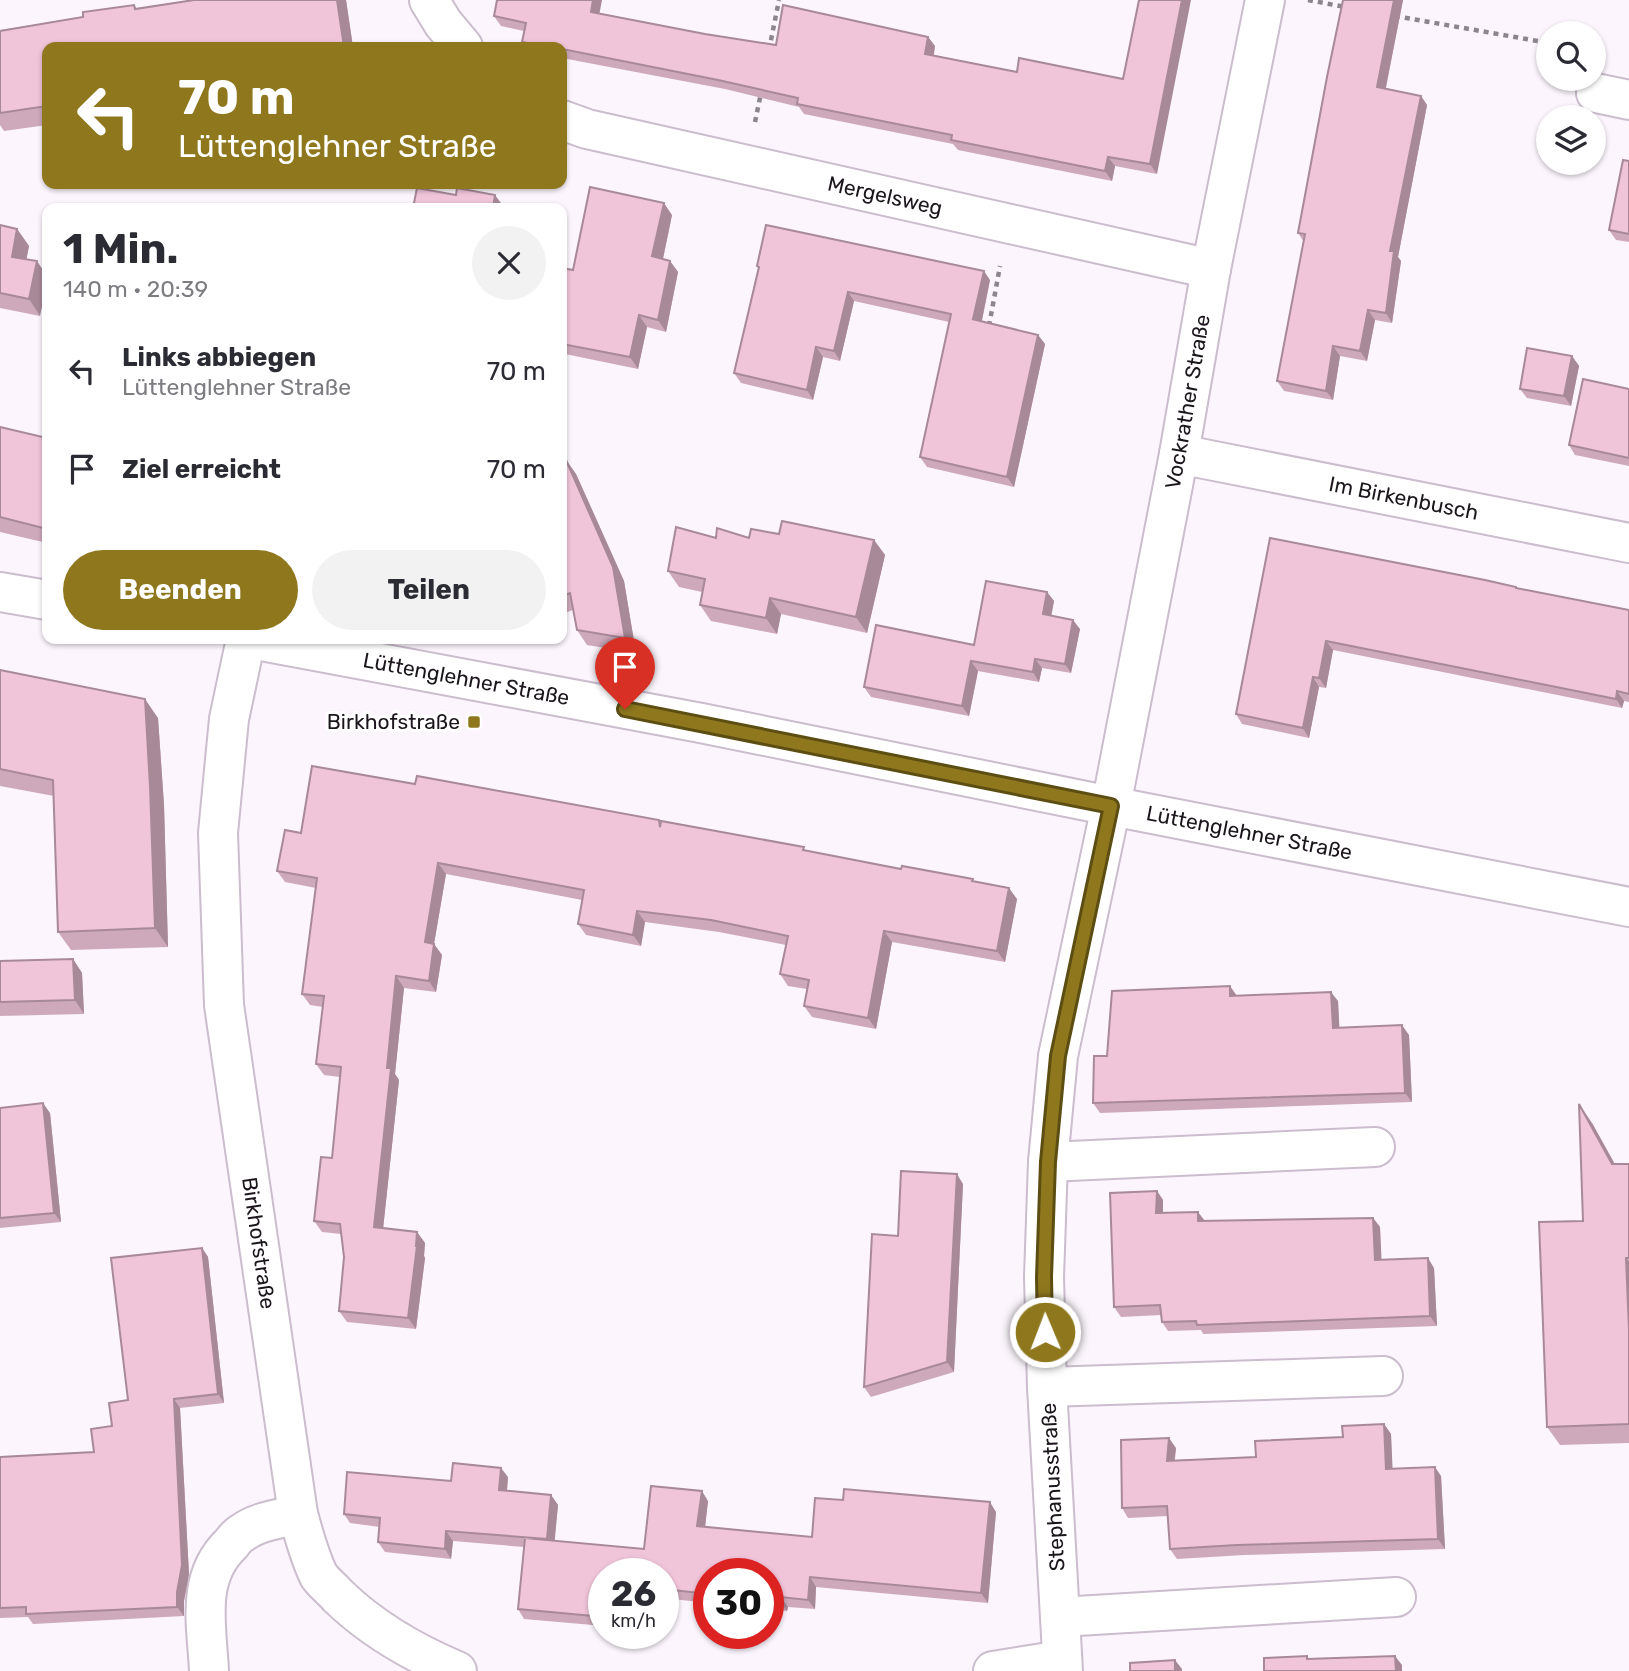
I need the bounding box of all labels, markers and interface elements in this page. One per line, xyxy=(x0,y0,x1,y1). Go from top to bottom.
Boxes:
map controls xyxy=(1536,21,1606,175)
button: search xyxy=(1536,21,1606,91)
text: 70 m xyxy=(178,68,295,126)
icon: left xyxy=(63,70,154,161)
button: layers xyxy=(1536,105,1606,175)
text: Lüttenglehner Straße xyxy=(178,127,497,165)
street label: Mergelsweg xyxy=(825,170,945,220)
text: 1 Min. xyxy=(63,224,179,274)
button: close xyxy=(472,226,546,300)
text: 140 m · 20:39 xyxy=(63,275,208,303)
street label: Vockrather Straße xyxy=(1160,313,1215,491)
text: Links abbiegen xyxy=(122,342,316,373)
icon: left xyxy=(63,352,101,390)
text: 70 m xyxy=(487,356,546,387)
text: Lüttenglehner Straße xyxy=(122,373,351,401)
icon: arrive xyxy=(63,450,101,488)
text: Ziel erreicht xyxy=(122,454,281,485)
text: 70 m xyxy=(487,454,546,485)
street label: Im Birkenbusch xyxy=(1327,471,1481,525)
button: Beenden xyxy=(63,550,298,630)
button: Teilen xyxy=(312,550,546,630)
pin xyxy=(595,637,655,709)
street label: Lüttenglehner Straße xyxy=(361,647,572,710)
icon: arrive xyxy=(606,648,644,686)
place label: Birkhofstraße xyxy=(327,709,460,734)
marker: Birkhofstraße xyxy=(466,714,482,730)
street label: Lüttenglehner Straße xyxy=(1144,800,1355,865)
street label: Birkhofstraße xyxy=(237,1175,281,1311)
position arrow xyxy=(1008,1295,1082,1369)
street label: Stephanusstraße xyxy=(1036,1402,1069,1572)
speed limit sign: 30 xyxy=(693,1558,784,1649)
text: 26 xyxy=(611,1573,656,1615)
text: km/h xyxy=(611,1610,656,1632)

